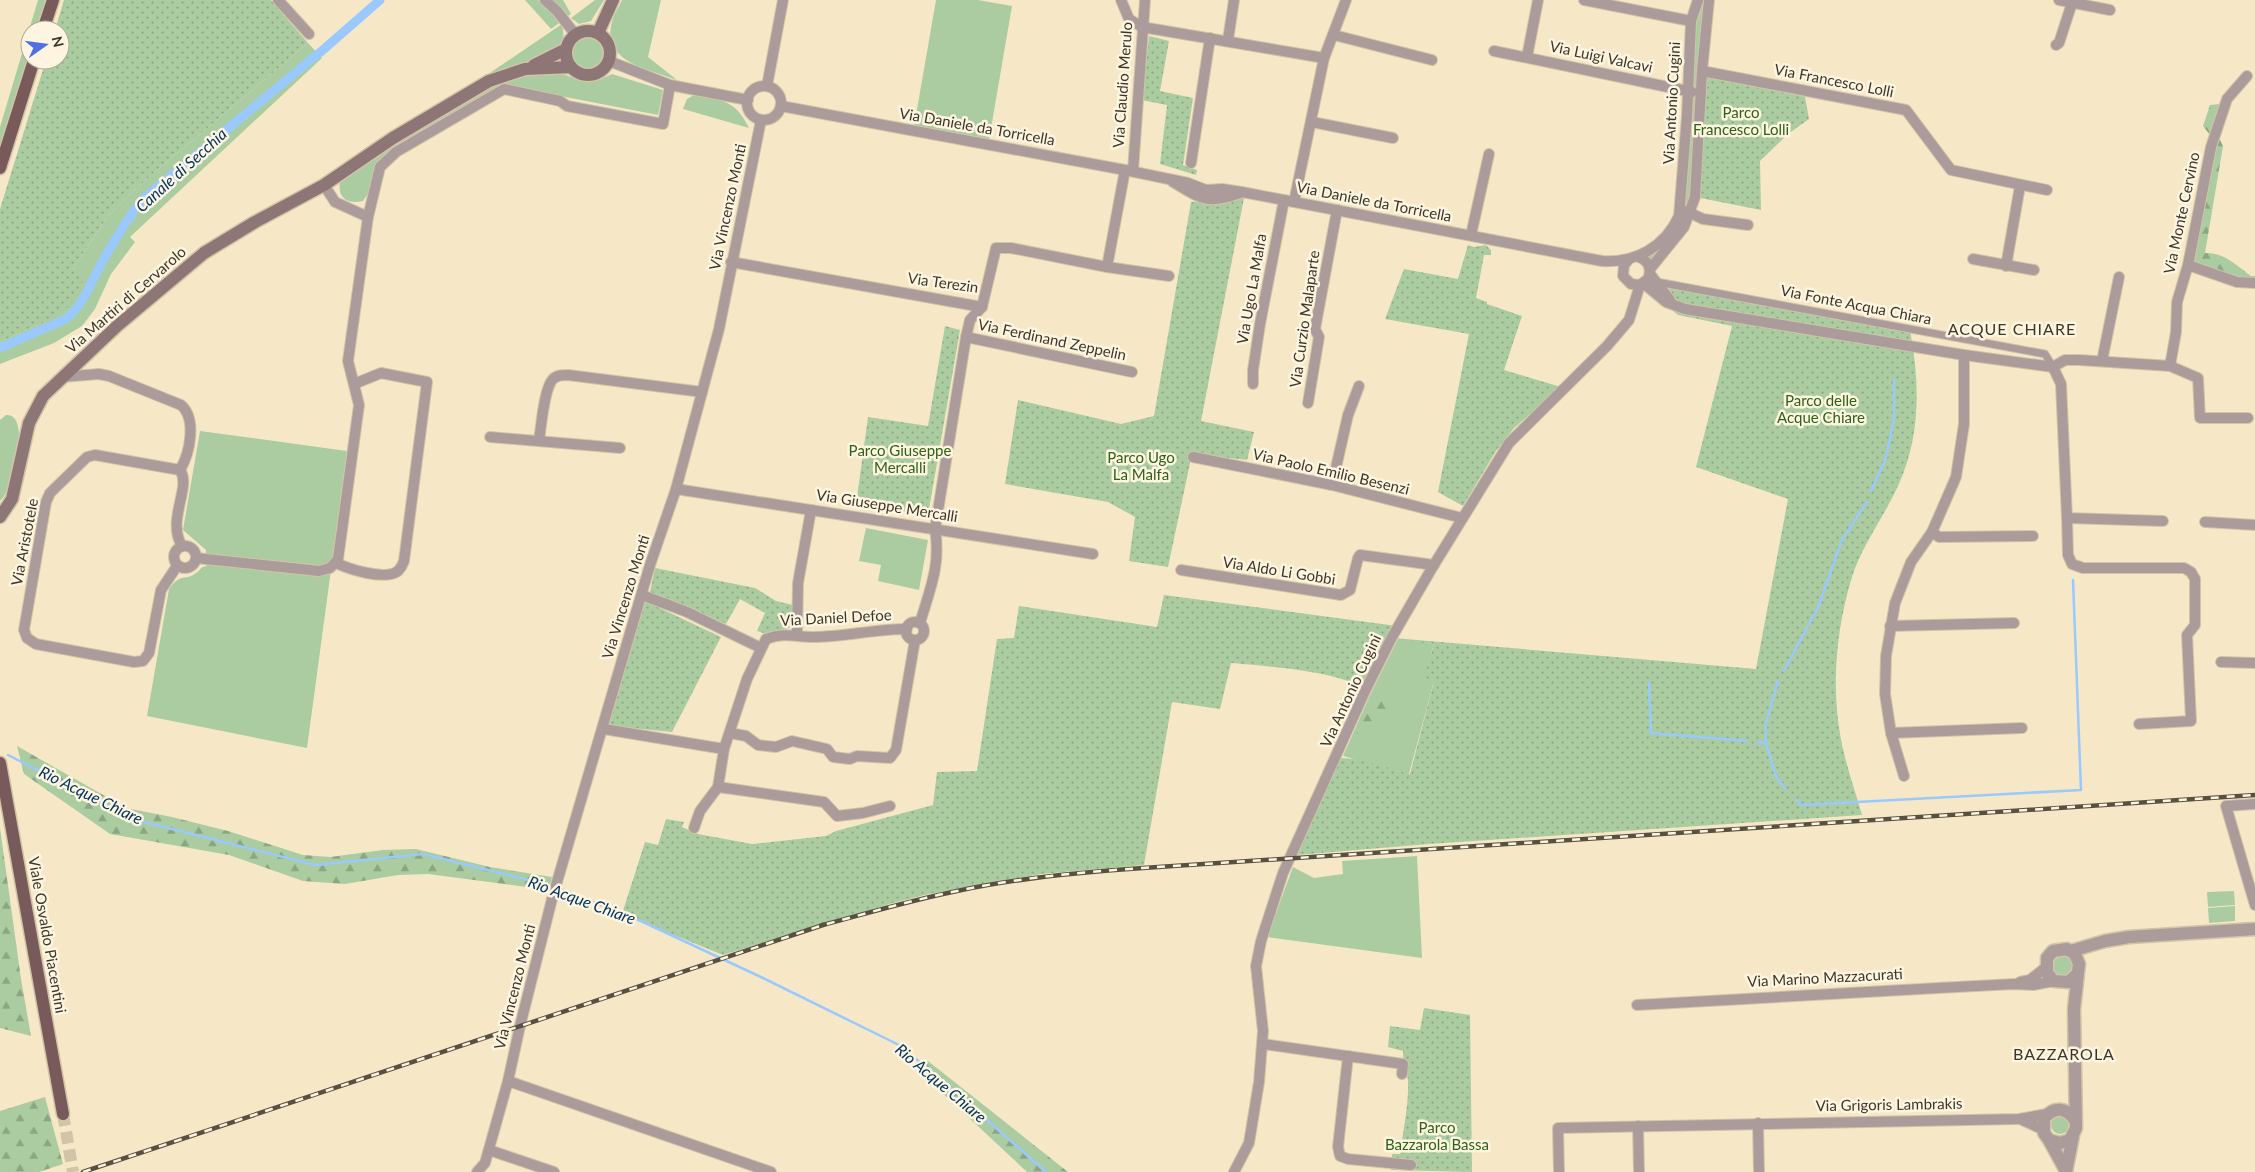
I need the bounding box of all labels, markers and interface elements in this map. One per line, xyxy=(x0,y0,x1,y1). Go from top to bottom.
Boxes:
north arrow xyxy=(20,20,70,70)
street label: Via Claudio Merulo xyxy=(1109,21,1135,149)
text: N xyxy=(49,34,68,49)
street label: Via Luigi Valcavi xyxy=(1548,36,1654,76)
street label: Via Antonio Cugini xyxy=(1659,41,1683,165)
street label: Via Francesco Lolli xyxy=(1773,60,1895,100)
street label: Via Daniele da Torricella xyxy=(898,103,1056,149)
park label: Parco Francesco Lolli xyxy=(1693,103,1789,138)
water label: Canale di Secchia xyxy=(131,124,230,216)
street label: Via Vincenzo Monti xyxy=(705,142,749,272)
street label: Via Monte Cervino xyxy=(2159,150,2203,275)
street label: Via Daniele da Torricella xyxy=(1295,177,1453,225)
street label: Via Ugo La Malfa xyxy=(1232,232,1270,346)
street label: Via Martiri di Cervarolo xyxy=(61,242,189,356)
street label: Via Curzio Malaparte xyxy=(1285,249,1323,389)
street label: Via Terezin xyxy=(907,268,980,296)
street label: Via Fonte Acqua Chiara xyxy=(1779,281,1933,328)
street label: Via Ferdinand Zeppelin xyxy=(976,314,1128,364)
district label: ACQUE CHIARE xyxy=(1948,319,2076,338)
park label: Parco delle Acque Chiare xyxy=(1777,391,1865,426)
park label: Parco Giuseppe Mercalli xyxy=(849,441,951,476)
street label: Via Paolo Emilio Besenzi xyxy=(1251,444,1411,498)
park label: Parco Ugo La Malfa xyxy=(1107,448,1175,483)
street label: Via Giuseppe Mercalli xyxy=(815,485,959,525)
street label: Via Aristotele xyxy=(7,497,41,587)
street label: Via Vincenzo Monti xyxy=(598,533,652,661)
street label: Via Aldo Li Gobbi xyxy=(1222,552,1337,588)
street label: Via Daniel Defoe xyxy=(780,605,892,629)
street label: Via Antonio Cugini xyxy=(1316,631,1384,750)
water label: Rio Acque Chiare xyxy=(36,761,146,828)
street label: Viale Osvaldo Piacentini xyxy=(25,855,71,1014)
water label: Rio Acque Chiare xyxy=(526,871,639,928)
street label: Via Vincenzo Monti xyxy=(490,922,538,1051)
street label: Via Marino Mazzacurati xyxy=(1747,964,1903,990)
water label: Rio Acque Chiare xyxy=(892,1039,991,1126)
district label: BAZZAROLA xyxy=(2013,1044,2115,1063)
street label: Via Grigoris Lambrakis xyxy=(1815,1094,1963,1114)
park label: Parco Bazzarola Bassa xyxy=(1385,1118,1489,1153)

